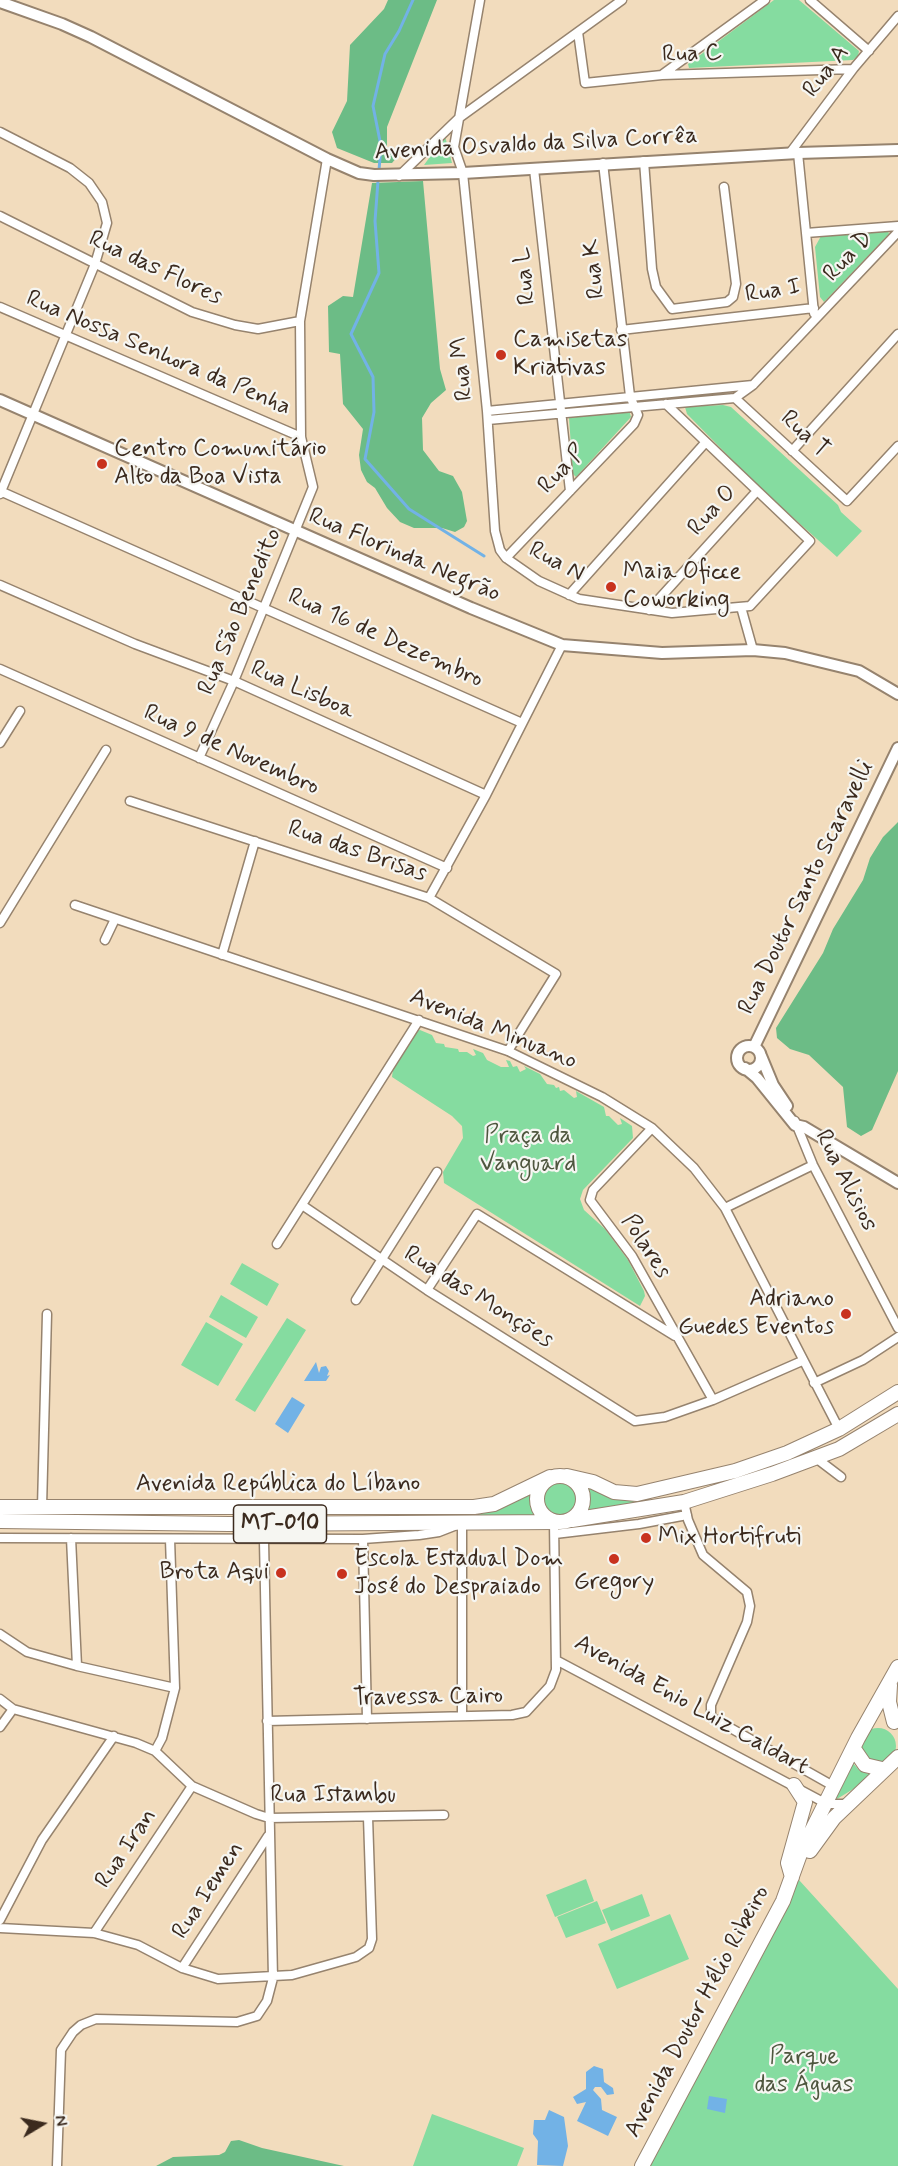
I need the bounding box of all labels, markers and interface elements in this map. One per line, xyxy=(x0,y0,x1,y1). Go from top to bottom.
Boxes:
street label: Rua C xyxy=(661,40,723,70)
street label: Rua A xyxy=(798,40,856,104)
street label: Avenida Osvaldo da Silva Corrêa xyxy=(374,122,698,168)
street label: Rua das Flores xyxy=(84,225,226,313)
street label: Rua D xyxy=(818,225,880,289)
street label: Rua K xyxy=(578,238,612,300)
street label: Rua L xyxy=(509,246,543,306)
street label: Rua I xyxy=(743,273,803,311)
street label: Rua Nossa Senhora da Penha xyxy=(21,285,295,423)
place label: Camisetas Kriativas xyxy=(513,327,627,383)
street label: Rua M xyxy=(445,336,481,402)
marker: Camisetas Kriativas xyxy=(494,348,508,362)
street label: Rua T xyxy=(773,405,835,465)
place label: Centro Comunitário Alto da Boa Vista xyxy=(114,436,327,492)
street label: Rua P xyxy=(533,439,593,501)
marker: Centro Comunitário Alto da Boa Vista xyxy=(95,457,109,471)
street label: Rua O xyxy=(682,479,744,543)
street label: Rua Florinda Negrão xyxy=(304,503,504,609)
street label: Rua São Benedito xyxy=(193,524,289,700)
street label: Rua N xyxy=(523,536,589,590)
place label: Maia Oficce Coworking xyxy=(623,559,741,615)
marker: Maia Oficce Coworking xyxy=(604,580,618,594)
street label: Rua 16 de Dezembro xyxy=(283,583,487,695)
street label: Rua Lisboa xyxy=(245,655,359,727)
street label: Rua 9 de Novembro xyxy=(139,699,323,803)
street label: Rua Doutor Santo Scaravelli xyxy=(733,756,881,1020)
street label: Rua das Brisas xyxy=(284,815,430,889)
street label: Avenida Minuano xyxy=(405,983,581,1077)
park label: Praça da Vanguard xyxy=(480,1123,576,1179)
street label: Rua Alisios xyxy=(807,1125,883,1237)
street label: Polares xyxy=(614,1209,676,1285)
street label: Rua das Monções xyxy=(398,1240,558,1356)
place label: Adriano Guedes Eventos xyxy=(678,1286,834,1342)
marker: Adriano Guedes Eventos xyxy=(839,1307,853,1321)
street label: Avenida República do Líbano xyxy=(136,1471,420,1499)
road number: MT-010 xyxy=(234,1505,326,1543)
place label: Mix Hortifruti xyxy=(658,1524,801,1552)
marker: Mix Hortifruti xyxy=(639,1531,653,1545)
place label: Escola Estadual Dom José do Despraiado xyxy=(354,1546,563,1602)
marker: Gregory xyxy=(607,1552,621,1566)
place label: Brota Aqui xyxy=(160,1559,269,1587)
marker: Brota Aqui xyxy=(274,1566,288,1580)
marker: Escola Estadual Dom José do Despraiado xyxy=(335,1567,349,1581)
place label: Gregory xyxy=(574,1569,654,1597)
street label: Avenida Enio Luiz Caldart xyxy=(569,1629,813,1783)
street label: Travessa Cairo xyxy=(353,1682,503,1714)
street label: Rua Istambu xyxy=(270,1782,396,1810)
street label: Rua Iran xyxy=(90,1804,164,1894)
street label: Rua Iemen xyxy=(167,1837,251,1945)
street label: Avenida Doutor Hélio Ribeiro xyxy=(619,1881,777,2143)
park label: Parque das Águas xyxy=(754,2044,854,2100)
north arrow xyxy=(12,2094,72,2154)
text: N xyxy=(49,2114,71,2128)

